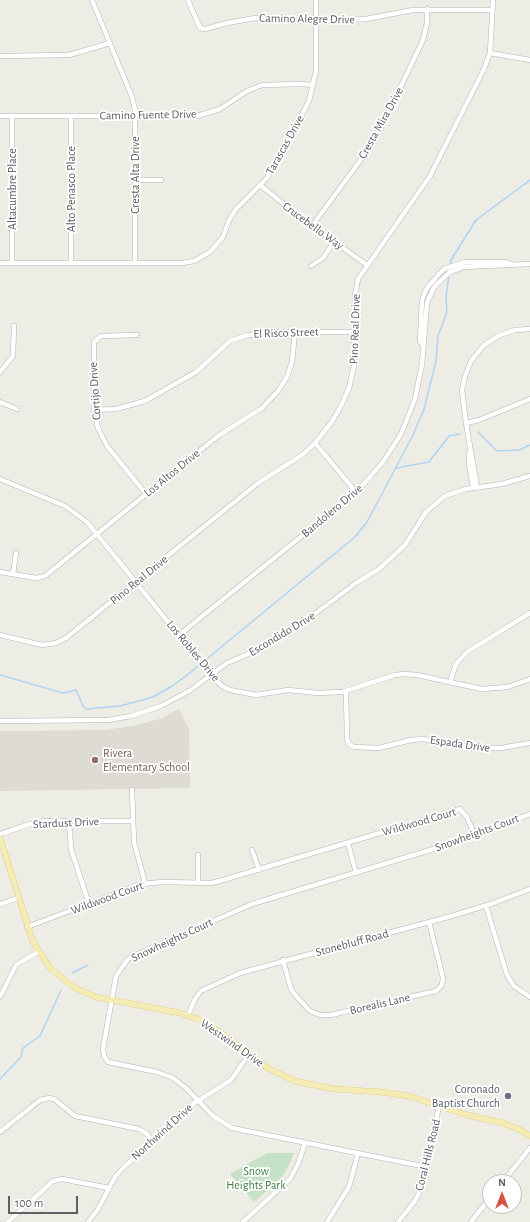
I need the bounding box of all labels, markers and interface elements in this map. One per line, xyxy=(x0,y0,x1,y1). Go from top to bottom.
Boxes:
street label: Camino Alegre Drive xyxy=(259,11,355,27)
street label: Cresta Mira Drive xyxy=(355,85,407,161)
street label: Camino Fuente Drive xyxy=(99,107,197,123)
street label: Tarascas Drive xyxy=(263,113,307,177)
street label: Cresta Alta Drive xyxy=(128,136,142,214)
street label: Alto Penasco Place xyxy=(64,146,78,232)
street label: Altacumbre Place xyxy=(5,148,19,230)
street label: Crucebello Way xyxy=(280,199,346,253)
street label: Pino Real Drive xyxy=(347,294,363,364)
street label: El Risco Street xyxy=(253,325,319,341)
street label: Cortijo Drive xyxy=(86,361,104,421)
street label: Los Altos Drive xyxy=(141,446,203,500)
street label: Bandolero Drive xyxy=(299,481,365,541)
street label: Pino Real Drive xyxy=(107,552,171,608)
street label: Escondido Drive xyxy=(246,609,318,659)
street label: Los Robles Drive xyxy=(163,618,223,684)
street label: Espada Drive xyxy=(429,733,491,755)
place label: Rivera Elementary School xyxy=(103,746,190,774)
marker: Rivera Elementary School xyxy=(90,755,100,765)
street label: Wildwood Court xyxy=(380,805,458,839)
street label: Snowheights Court xyxy=(433,811,521,855)
street label: Stardust Drive xyxy=(33,814,99,832)
street label: Wildwood Court xyxy=(69,878,145,918)
street label: Snowheights Court xyxy=(129,915,215,965)
street label: Stonebluff Road xyxy=(314,926,390,960)
street label: Borealis Lane xyxy=(348,990,412,1018)
street label: Westwind Drive xyxy=(197,1016,267,1070)
place label: Coronado Baptist Church xyxy=(432,1082,500,1110)
marker: Coronado Baptist Church xyxy=(503,1091,513,1101)
street label: Northwind Drive xyxy=(128,1101,196,1163)
street label: Coral Hills Road xyxy=(412,1118,444,1192)
park label: Snow Heights Park xyxy=(226,1164,286,1192)
north arrow xyxy=(482,1174,522,1214)
text: N xyxy=(498,1177,506,1188)
scale bar xyxy=(10,1188,80,1214)
text: 100 m xyxy=(15,1197,43,1209)

